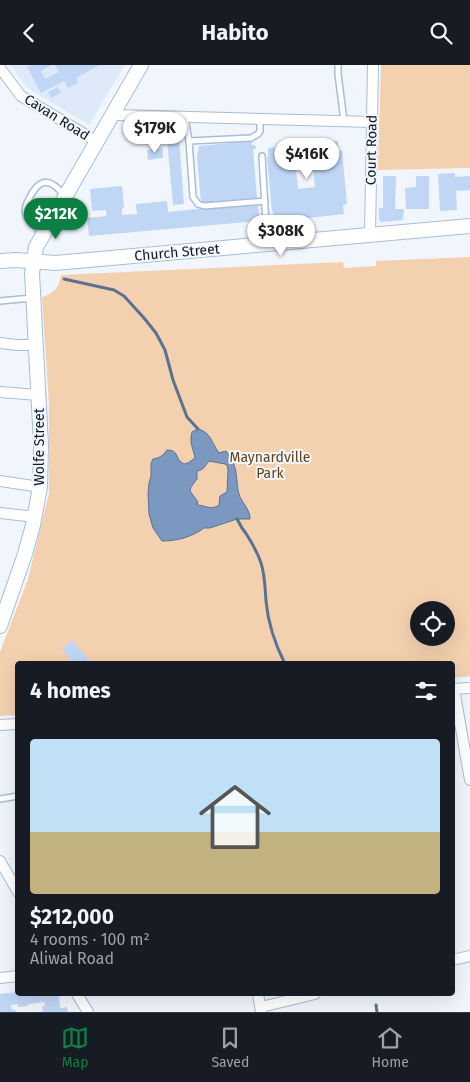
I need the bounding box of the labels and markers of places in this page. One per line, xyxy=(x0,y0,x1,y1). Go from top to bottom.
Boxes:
pin: $179K xyxy=(120,111,190,154)
pin: $416K xyxy=(272,137,342,180)
pin: $212K xyxy=(21,197,91,240)
pin: $308K xyxy=(246,215,316,257)

